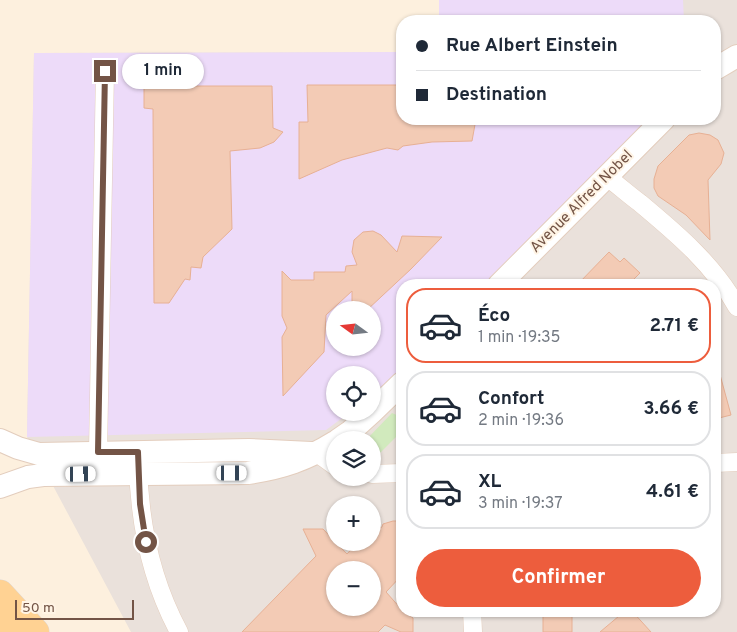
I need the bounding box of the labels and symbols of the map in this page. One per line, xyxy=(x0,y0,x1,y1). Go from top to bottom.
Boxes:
callout: 1 min xyxy=(122,54,205,88)
route end xyxy=(94,60,116,82)
street label: Avenue Alfred Nobel xyxy=(527,147,637,257)
north arrow xyxy=(326,301,381,356)
car xyxy=(65,466,96,482)
car xyxy=(217,466,247,481)
route start xyxy=(135,531,157,553)
scale bar xyxy=(15,597,134,620)

